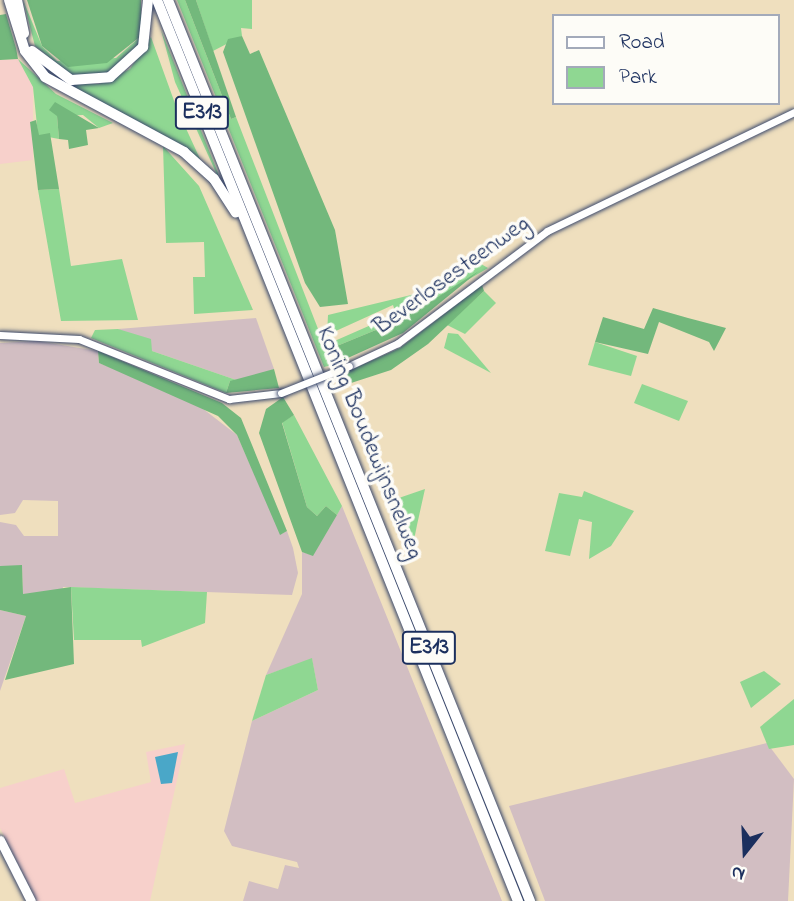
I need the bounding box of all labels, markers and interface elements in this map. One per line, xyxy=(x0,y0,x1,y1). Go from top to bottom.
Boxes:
legend xyxy=(552,14,780,105)
text: Road xyxy=(619,28,665,58)
text: Park xyxy=(619,63,657,93)
road number: E313 xyxy=(174,94,230,132)
street label: Beverlosesteenweg xyxy=(369,210,535,342)
street label: Koning Boudewijnsnelweg xyxy=(309,323,429,563)
road number: E313 xyxy=(401,628,457,668)
north arrow xyxy=(710,817,780,887)
text: N xyxy=(728,858,749,887)

